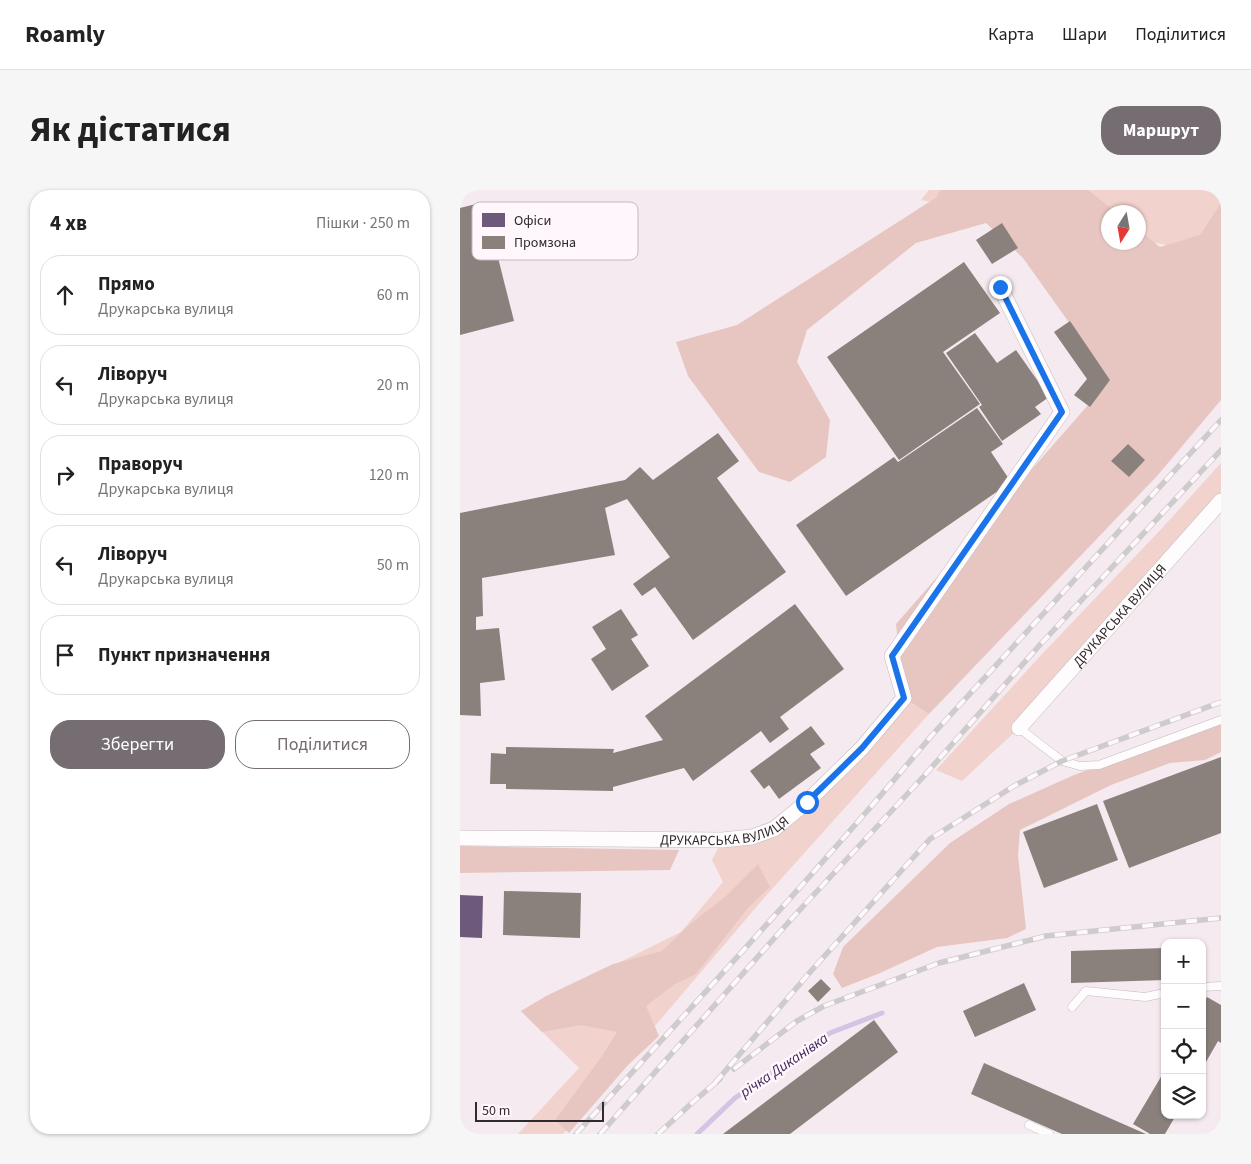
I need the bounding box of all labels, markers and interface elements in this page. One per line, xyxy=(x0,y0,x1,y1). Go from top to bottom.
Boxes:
text: Roamly xyxy=(25,17,105,52)
text: Карта xyxy=(988,22,1034,47)
text: Шари xyxy=(1062,22,1107,47)
text: Поділитися xyxy=(1135,22,1226,47)
text: Як дістатися xyxy=(30,105,231,155)
button: Маршрут xyxy=(1101,106,1221,155)
legend xyxy=(472,202,638,260)
north arrow xyxy=(1101,205,1146,250)
text: 4 хв xyxy=(50,208,87,238)
text: Офіси xyxy=(514,211,551,231)
text: Пішки · 250 m xyxy=(316,212,410,234)
text: Промзона xyxy=(514,233,576,253)
text: Прямо xyxy=(98,271,155,298)
route end xyxy=(989,276,1012,299)
icon: ahead xyxy=(51,281,79,309)
text: 60 m xyxy=(377,284,409,306)
text: Друкарська вулиця xyxy=(98,298,234,320)
text: Ліворуч xyxy=(98,361,167,388)
icon: left xyxy=(51,371,79,399)
text: 20 m xyxy=(377,374,409,396)
text: Друкарська вулиця xyxy=(98,388,234,410)
text: Праворуч xyxy=(98,451,183,478)
icon: right xyxy=(51,461,79,489)
text: 120 m xyxy=(369,464,409,486)
text: Друкарська вулиця xyxy=(98,478,234,500)
text: Ліворуч xyxy=(98,541,167,568)
icon: left xyxy=(51,551,79,579)
text: 50 m xyxy=(377,554,409,576)
street label: ДРУКАРСЬКА ВУЛИЦЯ xyxy=(1069,560,1171,672)
text: Друкарська вулиця xyxy=(98,568,234,590)
icon: arrive xyxy=(51,641,79,669)
text: Пункт призначення xyxy=(98,642,270,669)
button: Зберегти xyxy=(50,720,225,769)
button: Поділитися xyxy=(235,720,410,769)
route start xyxy=(796,791,819,814)
street label: ДРУКАРСЬКА ВУЛИЦЯ xyxy=(660,812,794,851)
map controls xyxy=(1161,939,1206,1119)
button: + xyxy=(1161,939,1206,984)
button: − xyxy=(1161,984,1206,1029)
water label: річка Диканівка xyxy=(735,1028,833,1103)
button: locate xyxy=(1161,1029,1206,1074)
button: layers xyxy=(1161,1074,1206,1119)
scale bar xyxy=(475,1099,604,1122)
text: 50 m xyxy=(482,1101,510,1121)

